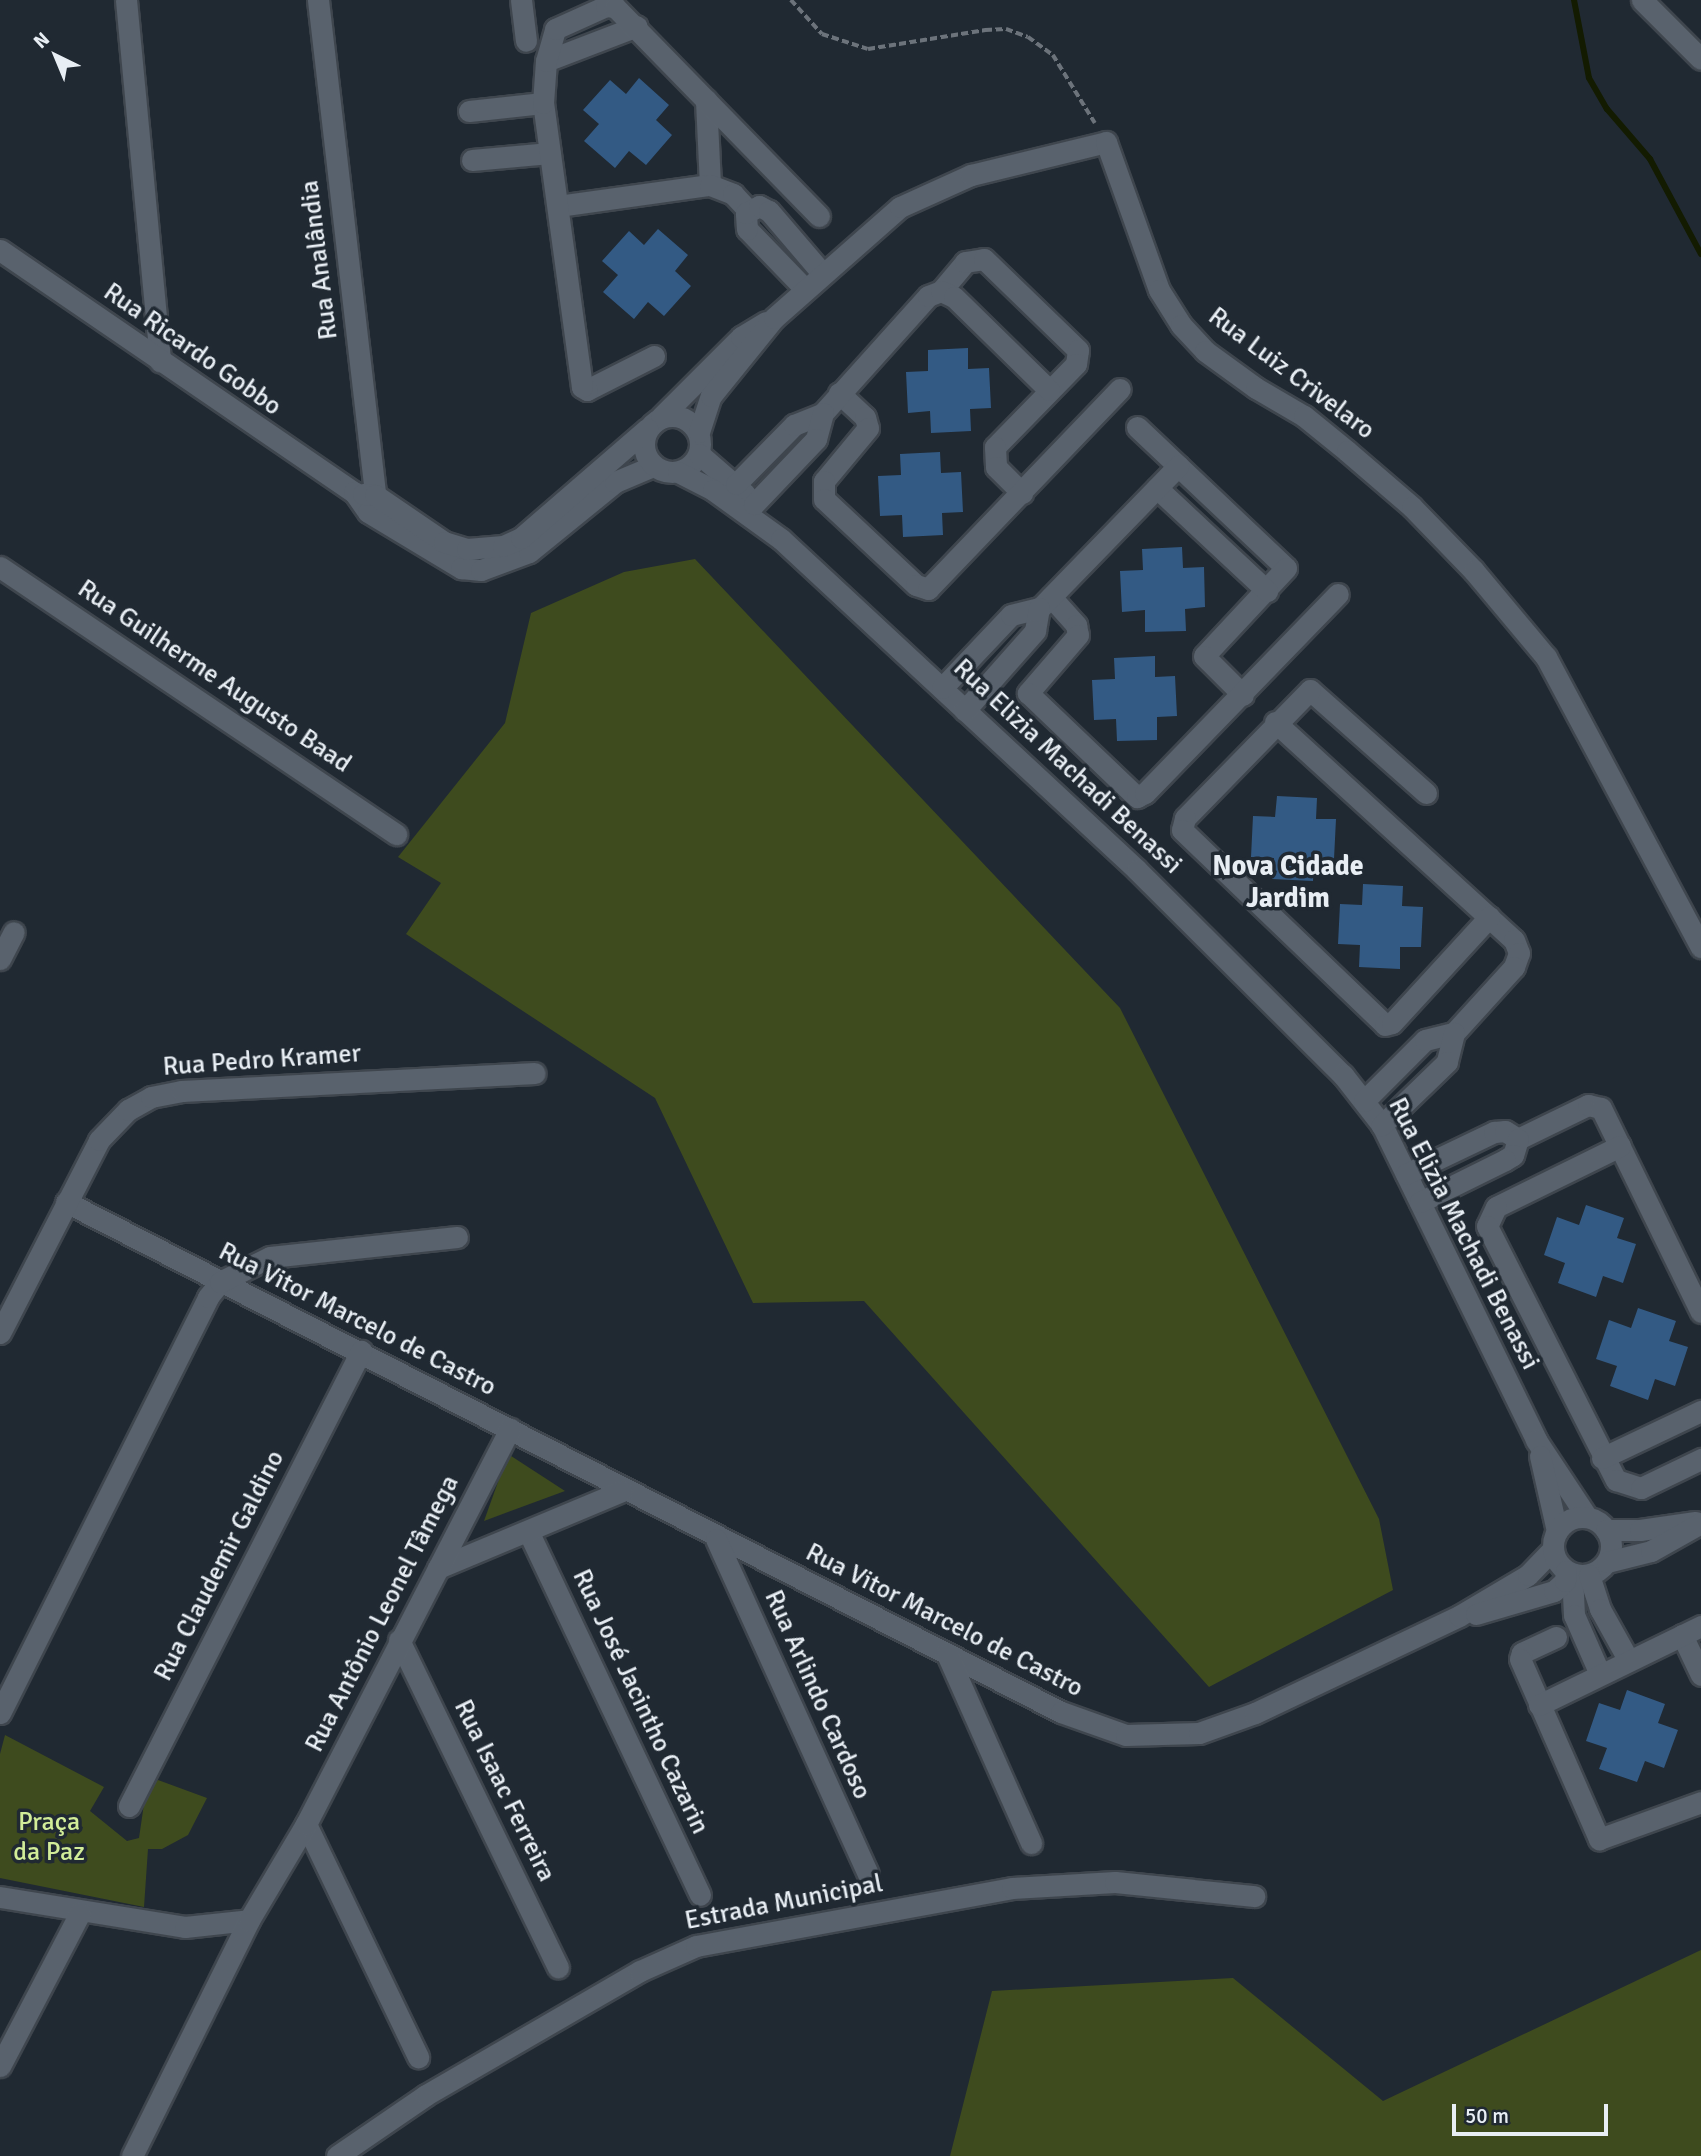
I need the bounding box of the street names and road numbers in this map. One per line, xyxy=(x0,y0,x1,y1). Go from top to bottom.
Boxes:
street label: Rua Analândia xyxy=(295,178,345,342)
street label: Rua Ricardo Gobbo xyxy=(97,277,287,423)
street label: Rua Luiz Crivelaro xyxy=(1202,301,1380,447)
street label: Rua Guilherme Augusto Baad xyxy=(71,574,357,780)
street label: Rua Elizia Machadi Benassi xyxy=(946,653,1188,881)
street label: Rua Pedro Kramer xyxy=(162,1039,362,1083)
street label: Rua Elizia Machadi Benassi xyxy=(1381,1093,1545,1375)
street label: Rua Vitor Marcelo de Castro xyxy=(213,1236,501,1404)
street label: Rua Claudemir Galdino xyxy=(148,1445,292,1687)
street label: Rua Antônio Leonel Tâmega xyxy=(300,1470,466,1758)
street label: Rua Vitor Marcelo de Castro xyxy=(800,1537,1088,1705)
street label: Rua José Jacintho Cazarin xyxy=(565,1565,715,1839)
street label: Rua Arlindo Cardoso xyxy=(757,1586,877,1804)
street label: Rua Isaac Ferreira xyxy=(446,1695,562,1887)
street label: Estrada Municipal xyxy=(682,1869,886,1937)

